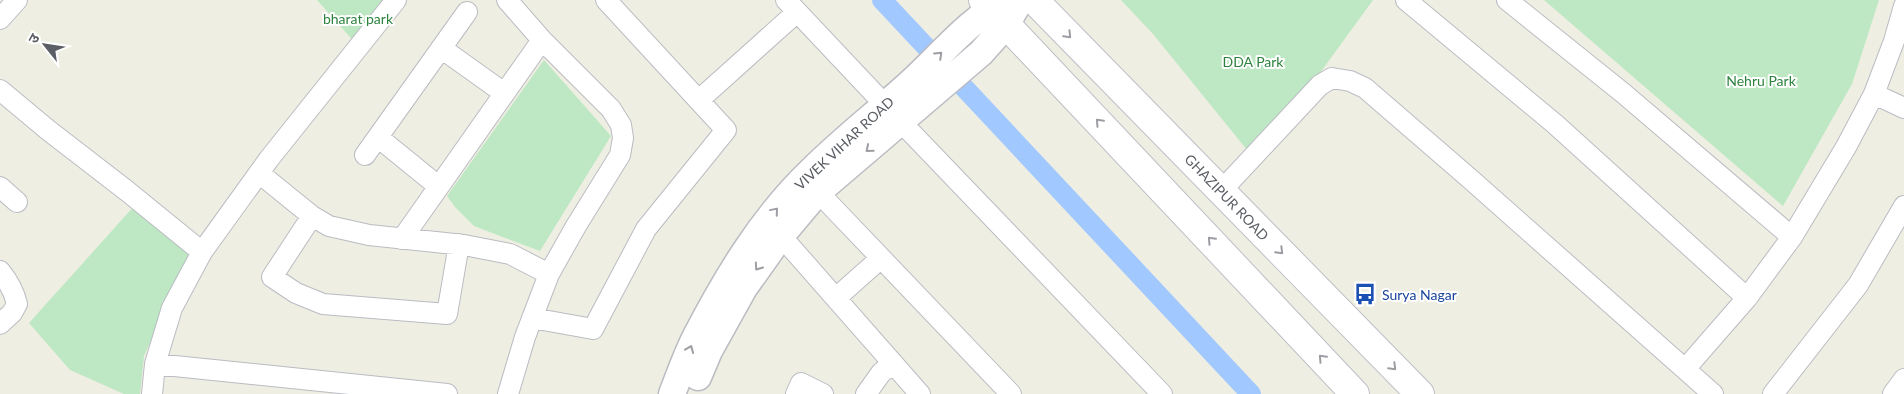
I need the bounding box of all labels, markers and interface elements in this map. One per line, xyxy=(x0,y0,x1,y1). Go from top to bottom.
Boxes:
park label: bharat park xyxy=(323,10,394,27)
north arrow xyxy=(20,20,70,70)
one-way arrow xyxy=(1062,29,1071,38)
text: उ xyxy=(24,30,43,46)
one-way arrow xyxy=(933,52,942,61)
park label: DDA Park xyxy=(1223,53,1284,70)
park label: Nehru Park xyxy=(1726,72,1797,89)
street label: VIVEK VIHAR ROAD xyxy=(791,93,897,193)
one-way arrow xyxy=(1096,118,1105,127)
one-way arrow xyxy=(865,144,874,153)
street label: GHAZIPUR ROAD xyxy=(1181,150,1273,244)
one-way arrow xyxy=(770,208,778,217)
one-way arrow xyxy=(1208,237,1217,246)
one-way arrow xyxy=(1274,245,1283,254)
one-way arrow xyxy=(755,262,764,271)
bus stop icon: Surya Nagar xyxy=(1352,281,1378,307)
place label: Surya Nagar xyxy=(1382,286,1457,303)
one-way arrow xyxy=(684,345,695,354)
one-way arrow xyxy=(1319,355,1328,364)
one-way arrow xyxy=(1388,361,1397,370)

